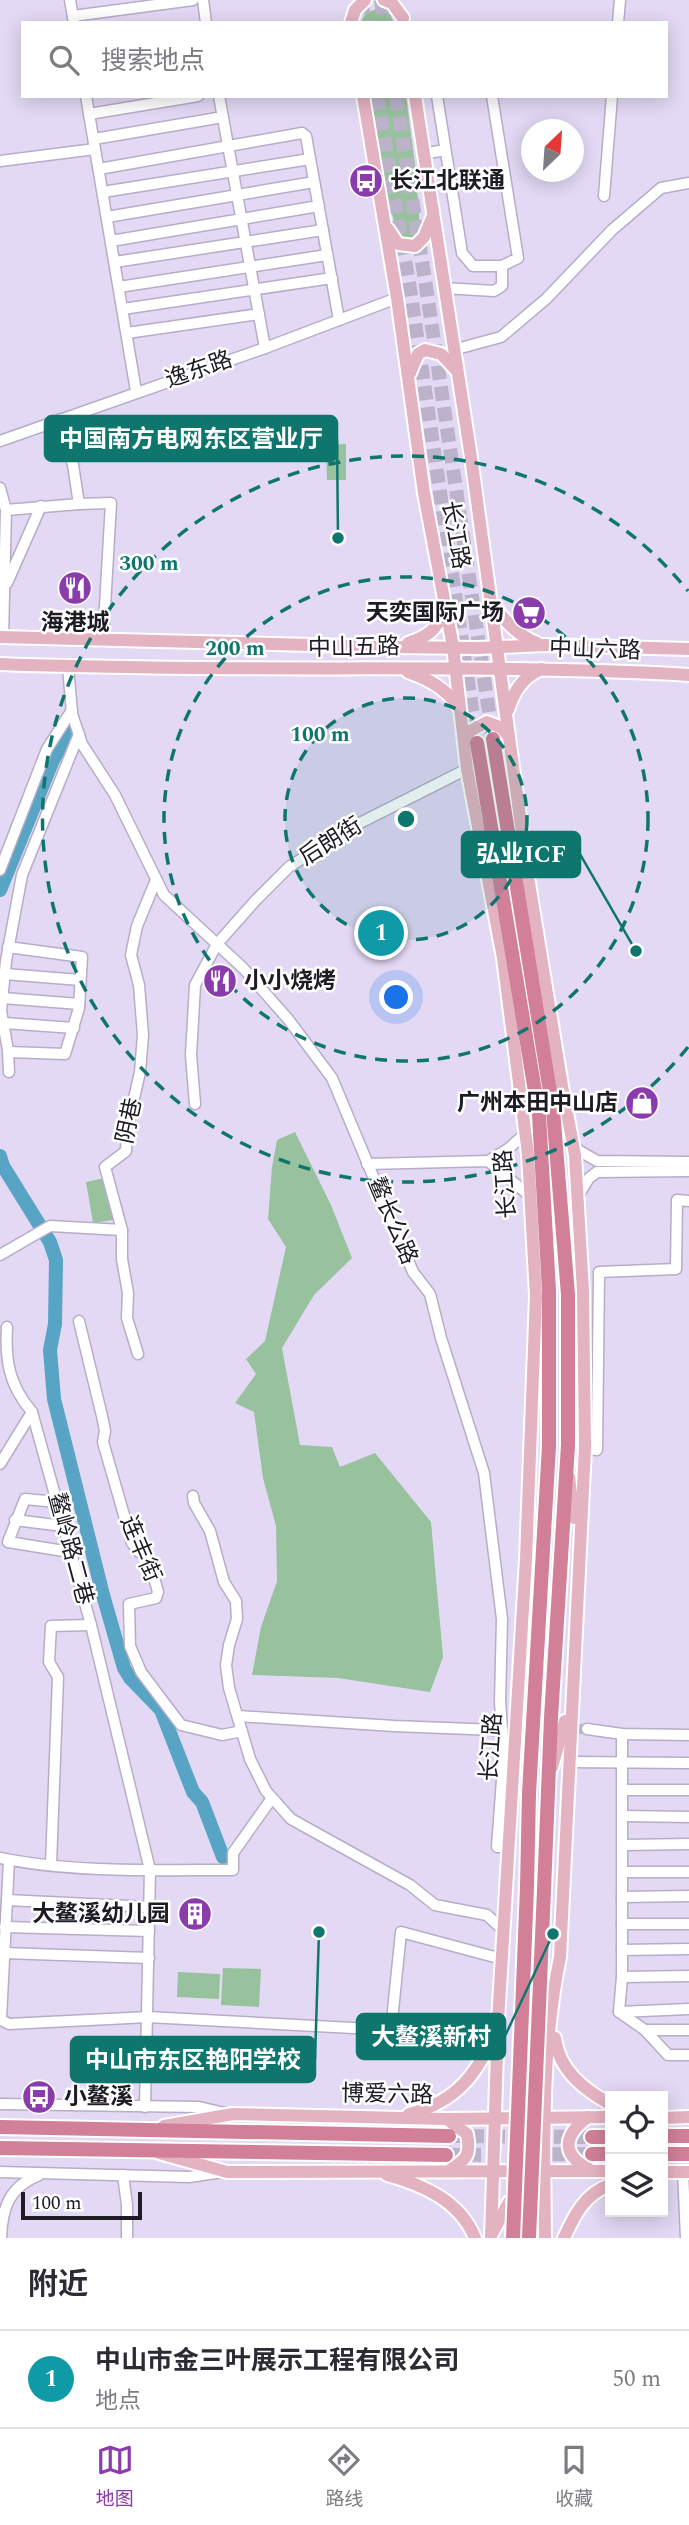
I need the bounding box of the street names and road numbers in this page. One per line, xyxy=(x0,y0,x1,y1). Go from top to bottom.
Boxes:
street label: 逸东路 xyxy=(161,342,237,398)
street label: 长江路 xyxy=(432,498,478,572)
street label: 中山五路 xyxy=(308,630,400,666)
street label: 中山六路 xyxy=(548,631,642,669)
street label: 后朗街 xyxy=(292,809,370,875)
street label: 阴巷 xyxy=(108,1095,152,1147)
street label: 长江路 xyxy=(486,1148,526,1220)
street label: 鳌长公路 xyxy=(358,1172,426,1270)
street label: 鳌岭路二巷 xyxy=(38,1489,102,1609)
street label: 连丰街 xyxy=(110,1510,170,1588)
street label: 长江路 xyxy=(472,1711,512,1783)
street label: 博爱六路 xyxy=(341,2077,433,2113)

